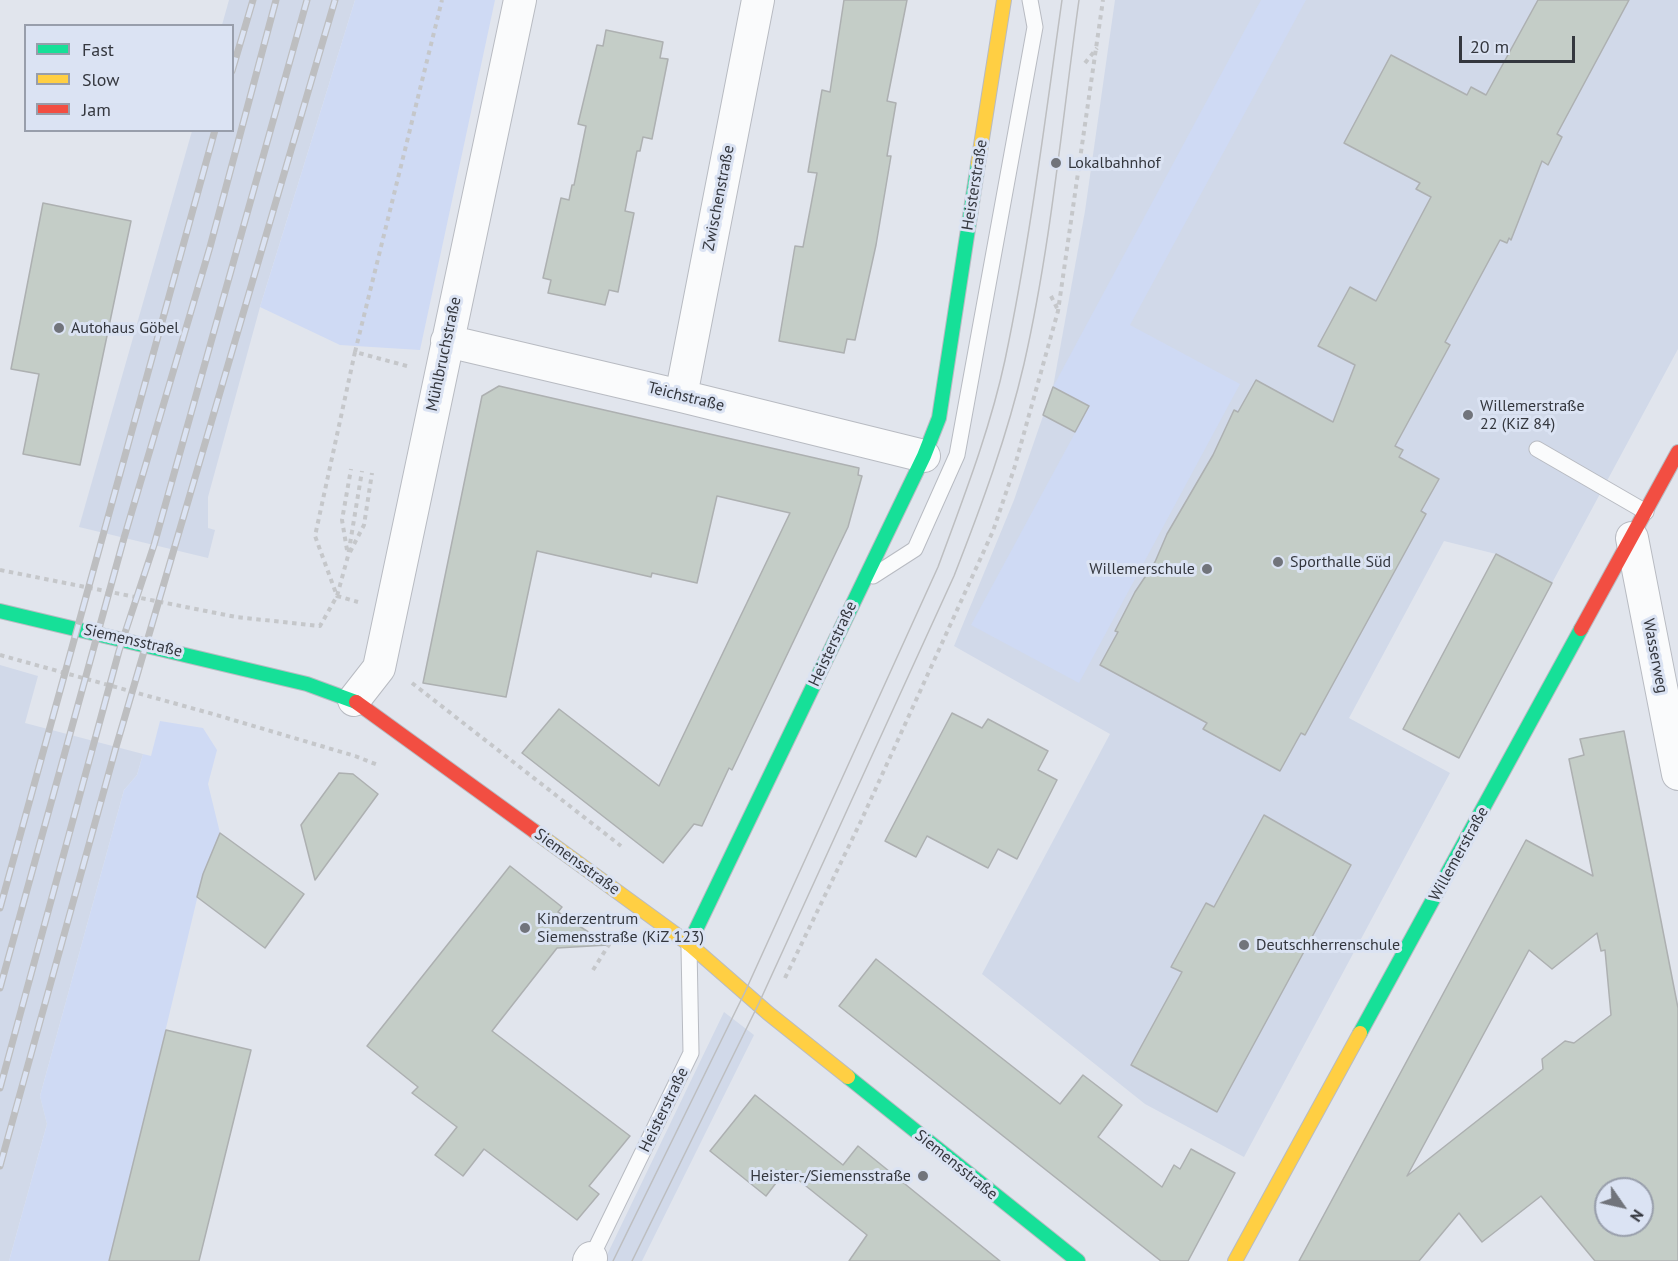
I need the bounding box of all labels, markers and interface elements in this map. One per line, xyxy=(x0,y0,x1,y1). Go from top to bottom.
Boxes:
legend xyxy=(24,24,234,132)
scale bar xyxy=(1462,24,1578,62)
text: 20 m xyxy=(1470,35,1509,58)
text: Fast xyxy=(82,38,114,61)
text: Slow xyxy=(82,68,120,91)
text: Jam xyxy=(82,98,111,121)
street label: Heisterstraße xyxy=(958,138,992,232)
street label: Zwischenstraße xyxy=(699,144,739,252)
place label: Lokalbahnhof xyxy=(1068,153,1160,173)
marker: Lokalbahnhof xyxy=(1049,156,1063,170)
street label: Mühlbruchstraße xyxy=(422,295,466,413)
place label: Autohaus Göbel xyxy=(71,318,179,338)
marker: Autohaus Göbel xyxy=(52,321,66,335)
street label: Teichstraße xyxy=(646,378,726,416)
place label: Willemerstraße 22 (KiZ 84) xyxy=(1480,396,1585,434)
marker: Willemerstraße 22 (KiZ 84) xyxy=(1461,408,1475,422)
place label: Sporthalle Süd xyxy=(1290,552,1391,572)
marker: Sporthalle Süd xyxy=(1271,555,1285,569)
place label: Willemerschule xyxy=(1089,559,1195,579)
marker: Willemerschule xyxy=(1200,562,1214,576)
street label: Heisterstraße xyxy=(805,598,861,690)
street label: Wasserweg xyxy=(1638,617,1672,695)
street label: Siemensstraße xyxy=(82,620,184,662)
street label: Willemerstraße xyxy=(1425,804,1493,904)
street label: Siemensstraße xyxy=(531,825,623,899)
place label: Kinderzentrum Siemensstraße (KiZ 123) xyxy=(537,909,704,947)
marker: Kinderzentrum Siemensstraße (KiZ 123) xyxy=(518,921,532,935)
place label: Deutschherrenschule xyxy=(1256,935,1400,955)
marker: Deutschherrenschule xyxy=(1237,938,1251,952)
street label: Heisterstraße xyxy=(635,1065,693,1155)
street label: Siemensstraße xyxy=(911,1126,1001,1204)
place label: Heister-/Siemensstraße xyxy=(750,1166,911,1186)
marker: Heister-/Siemensstraße xyxy=(916,1169,930,1183)
north arrow xyxy=(1594,1177,1654,1237)
text: N xyxy=(1626,1206,1648,1226)

